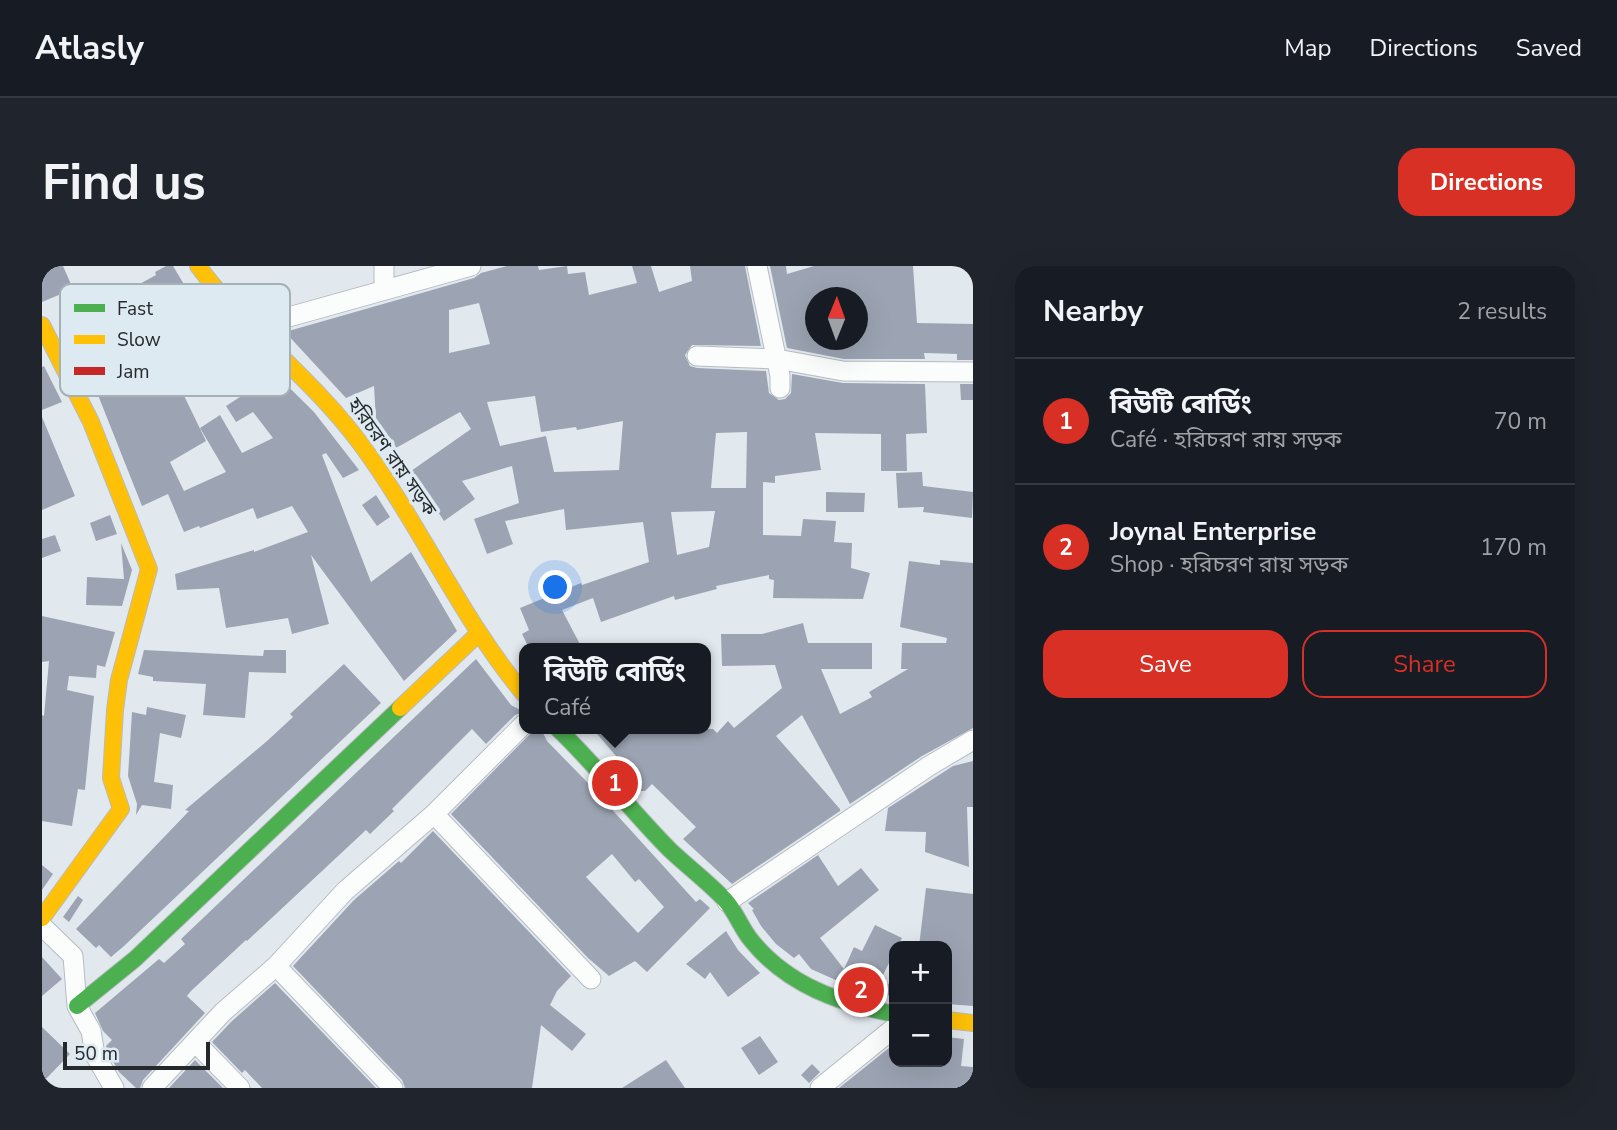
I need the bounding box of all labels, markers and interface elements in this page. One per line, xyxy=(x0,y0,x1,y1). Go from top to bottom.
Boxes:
text: Atlasly xyxy=(35,26,144,71)
text: Map xyxy=(1284,32,1331,64)
text: Directions xyxy=(1369,32,1478,64)
text: Saved xyxy=(1516,32,1582,64)
button: Directions xyxy=(1398,148,1575,216)
text: Find us xyxy=(42,149,206,216)
legend xyxy=(60,284,290,396)
north arrow xyxy=(805,287,868,350)
text: Nearby xyxy=(1043,291,1143,332)
text: Fast xyxy=(117,296,153,322)
text: 2 results xyxy=(1457,296,1547,327)
text: Slow xyxy=(117,327,161,353)
text: Jam xyxy=(116,359,150,385)
text: বিউটি বোর্ডিং xyxy=(1110,387,1252,422)
street label: হরিচরণ রায় সড়ক xyxy=(341,392,443,522)
text: 1 xyxy=(1059,406,1073,437)
text: 70 m xyxy=(1494,406,1547,437)
text: Café · হরিচরণ রায় সড়ক xyxy=(1110,424,1342,455)
text: Joynal Enterprise xyxy=(1110,514,1316,549)
text: 2 xyxy=(1059,532,1073,563)
text: 170 m xyxy=(1480,532,1547,563)
text: Shop · হরিচরণ রায় সড়ক xyxy=(1110,549,1348,580)
your location xyxy=(538,570,572,604)
button: Save xyxy=(1043,630,1288,698)
button: Share xyxy=(1302,630,1547,698)
popup xyxy=(519,643,711,734)
text: বিউটি বোর্ডিং xyxy=(544,655,686,690)
text: Café xyxy=(544,692,591,723)
pin: 1 xyxy=(592,757,638,809)
map controls xyxy=(889,941,952,1067)
button: + xyxy=(889,941,952,1004)
pin: 2 xyxy=(838,964,884,1016)
button: − xyxy=(889,1004,952,1067)
scale bar xyxy=(63,1039,210,1071)
text: 50 m xyxy=(74,1041,118,1067)

